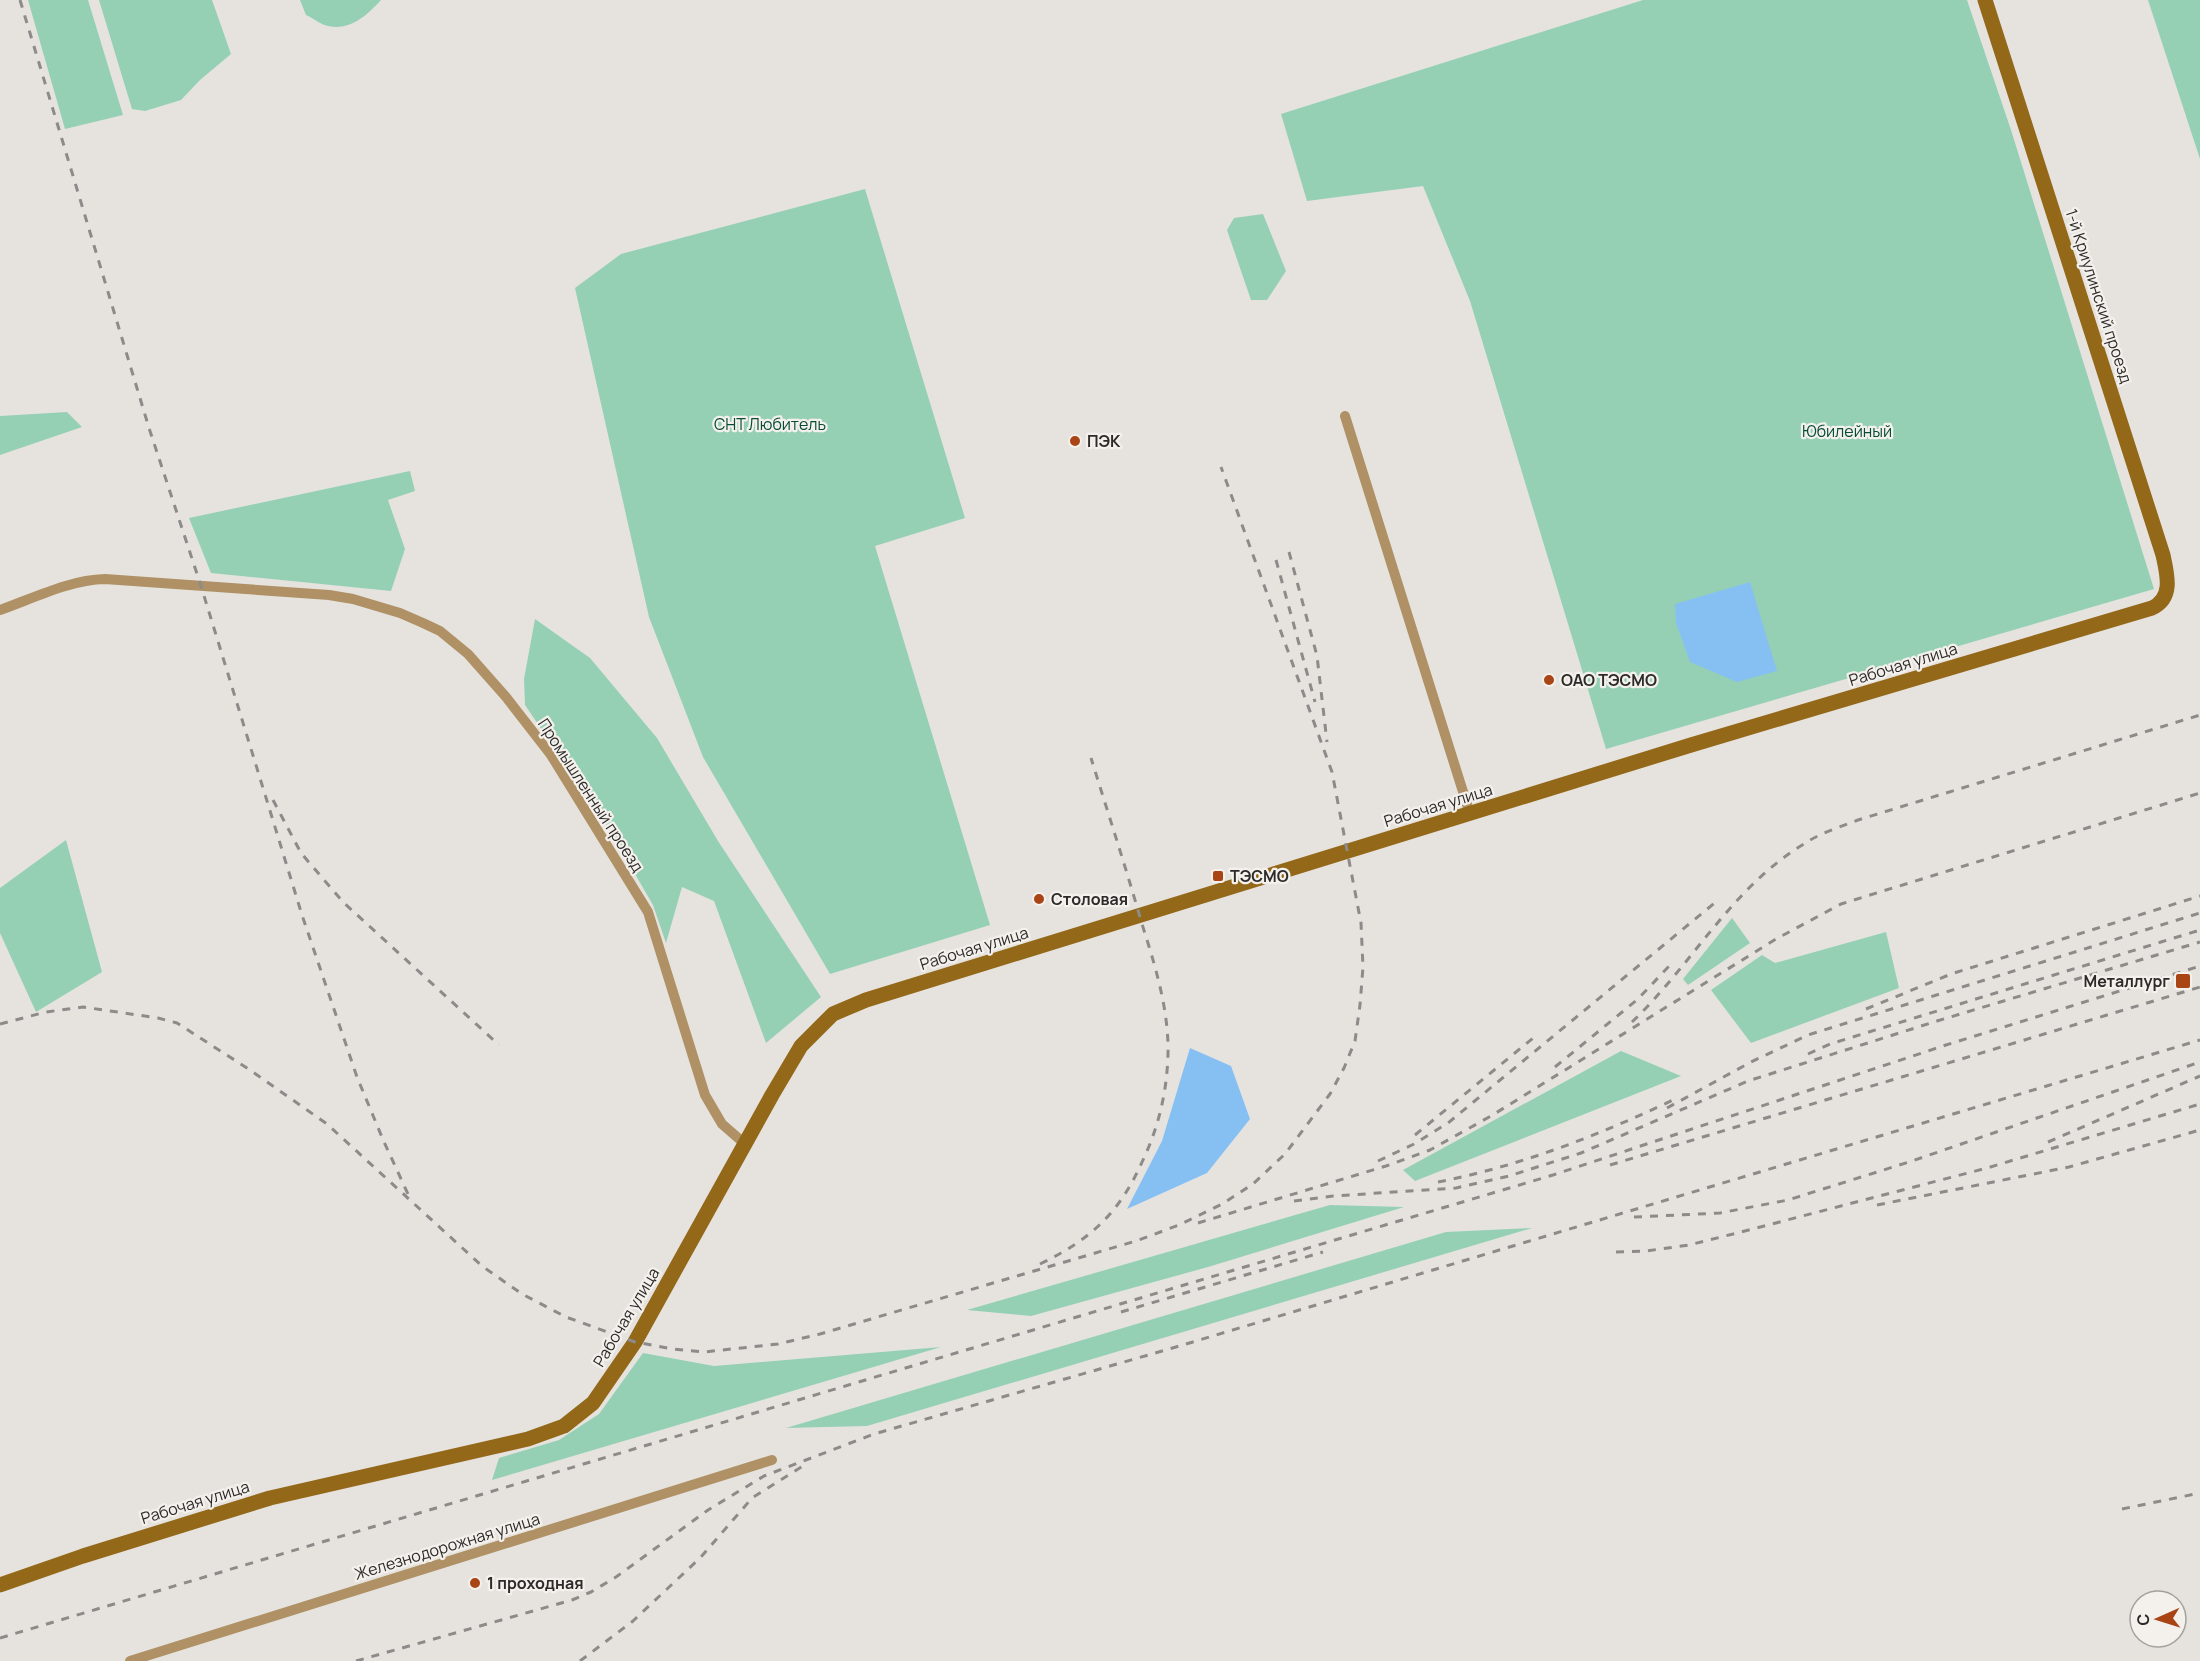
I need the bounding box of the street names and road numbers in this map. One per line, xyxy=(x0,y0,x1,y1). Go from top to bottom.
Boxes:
street label: 1-й Криулинский проезд xyxy=(2060,206,2138,386)
street label: Рабочая улица xyxy=(1846,637,1960,691)
street label: Промышленный проезд xyxy=(533,714,649,876)
street label: Рабочая улица xyxy=(1381,778,1495,832)
street label: Рабочая улица xyxy=(917,921,1031,975)
street label: Рабочая улица xyxy=(588,1263,664,1371)
street label: Рабочая улица xyxy=(138,1475,252,1529)
street label: Железнодорожная улица xyxy=(352,1507,542,1585)

